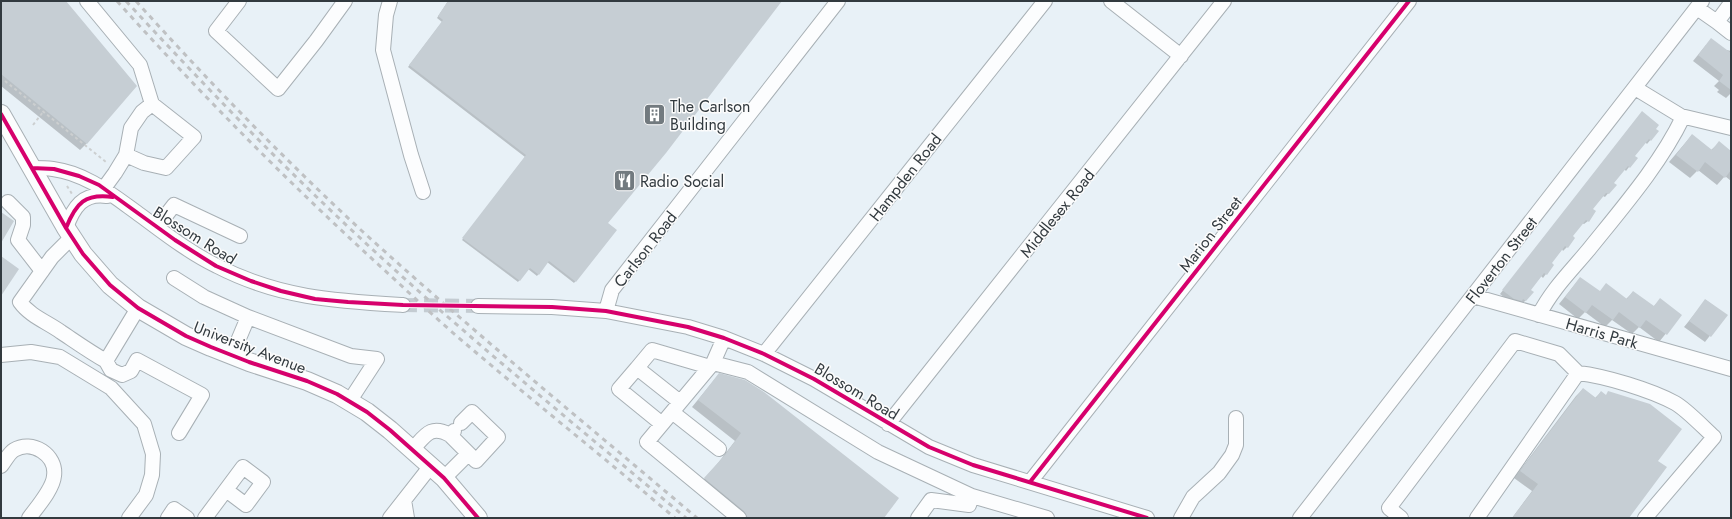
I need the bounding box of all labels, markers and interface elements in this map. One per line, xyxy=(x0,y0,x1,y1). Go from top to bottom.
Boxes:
place label: The Carlson Building xyxy=(670,95,750,136)
building icon: The Carlson Building xyxy=(642,102,668,128)
street label: Hampden Road xyxy=(864,129,947,226)
street label: Middlesex Road xyxy=(1015,164,1100,262)
restaurant icon: Radio Social xyxy=(611,168,637,194)
place label: Radio Social xyxy=(640,170,724,193)
street label: Marion Street xyxy=(1173,191,1247,277)
street label: Blossom Road xyxy=(148,201,241,270)
street label: Carlson Road xyxy=(608,206,682,292)
street label: Floverton Street xyxy=(1460,212,1543,309)
street label: Harris Park xyxy=(1563,312,1642,355)
street label: University Avenue xyxy=(190,315,310,380)
street label: Blossom Road xyxy=(810,357,903,426)

